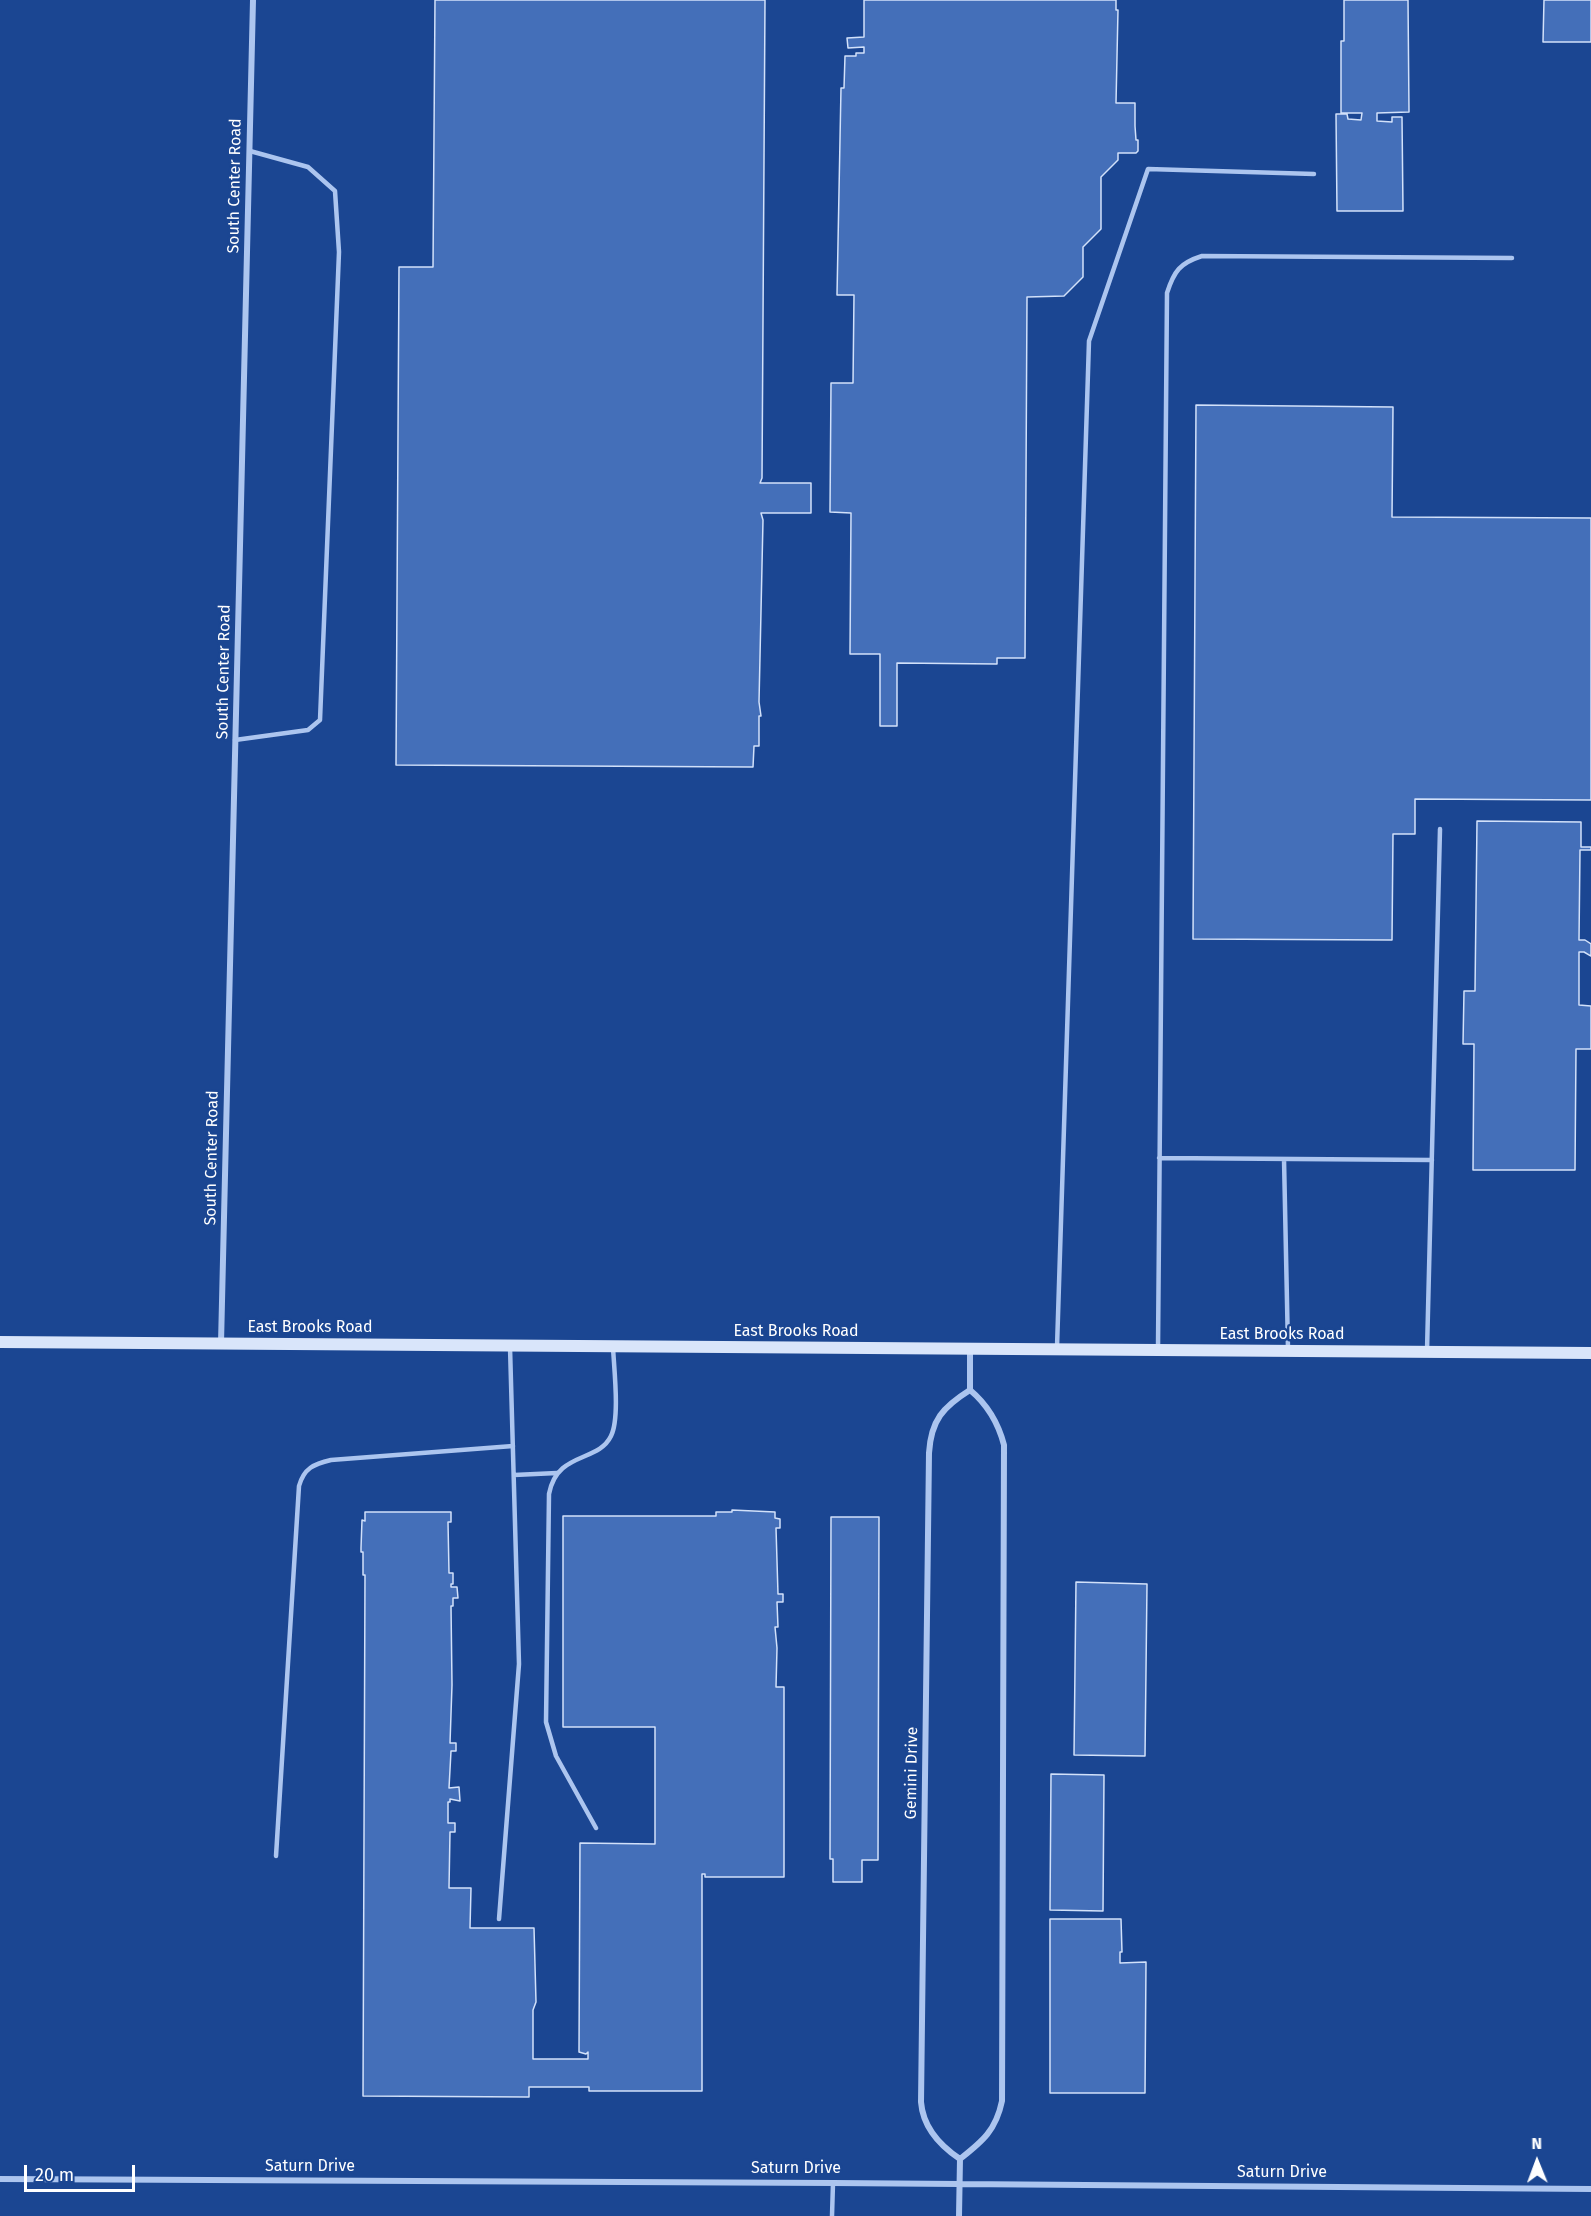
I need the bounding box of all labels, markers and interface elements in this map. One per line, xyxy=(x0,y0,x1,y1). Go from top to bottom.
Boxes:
street label: South Center Road xyxy=(224,118,246,254)
street label: South Center Road xyxy=(213,604,235,740)
street label: South Center Road xyxy=(201,1090,223,1226)
street label: East Brooks Road xyxy=(247,1318,373,1338)
street label: East Brooks Road xyxy=(733,1322,859,1342)
street label: East Brooks Road xyxy=(1219,1325,1345,1345)
street label: Gemini Drive xyxy=(902,1726,922,1820)
north arrow xyxy=(1507,2132,1567,2192)
text: N xyxy=(1531,2134,1542,2153)
scale bar xyxy=(27,2153,138,2191)
street label: Saturn Drive xyxy=(265,2157,355,2177)
street label: Saturn Drive xyxy=(751,2159,841,2179)
street label: Saturn Drive xyxy=(1237,2163,1327,2183)
text: 20 m xyxy=(35,2164,74,2186)

